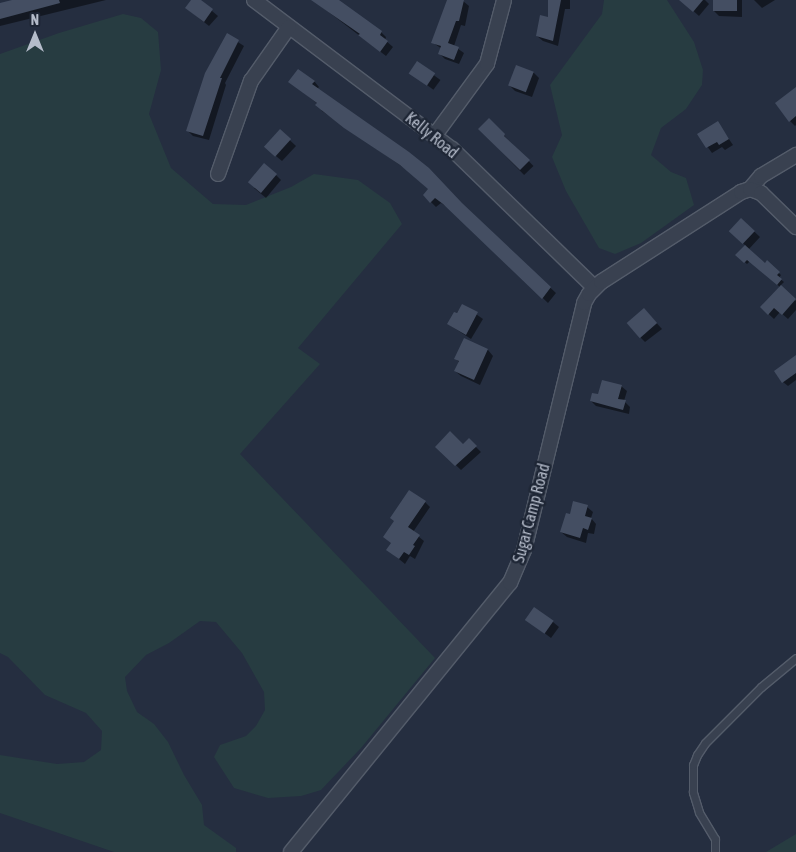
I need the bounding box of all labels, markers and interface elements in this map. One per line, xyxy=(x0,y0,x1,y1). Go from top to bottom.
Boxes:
north arrow xyxy=(10,10,60,60)
text: N xyxy=(31,12,39,28)
street label: Kelly Road xyxy=(402,108,462,162)
street label: Sugar Camp Road xyxy=(509,461,553,565)

